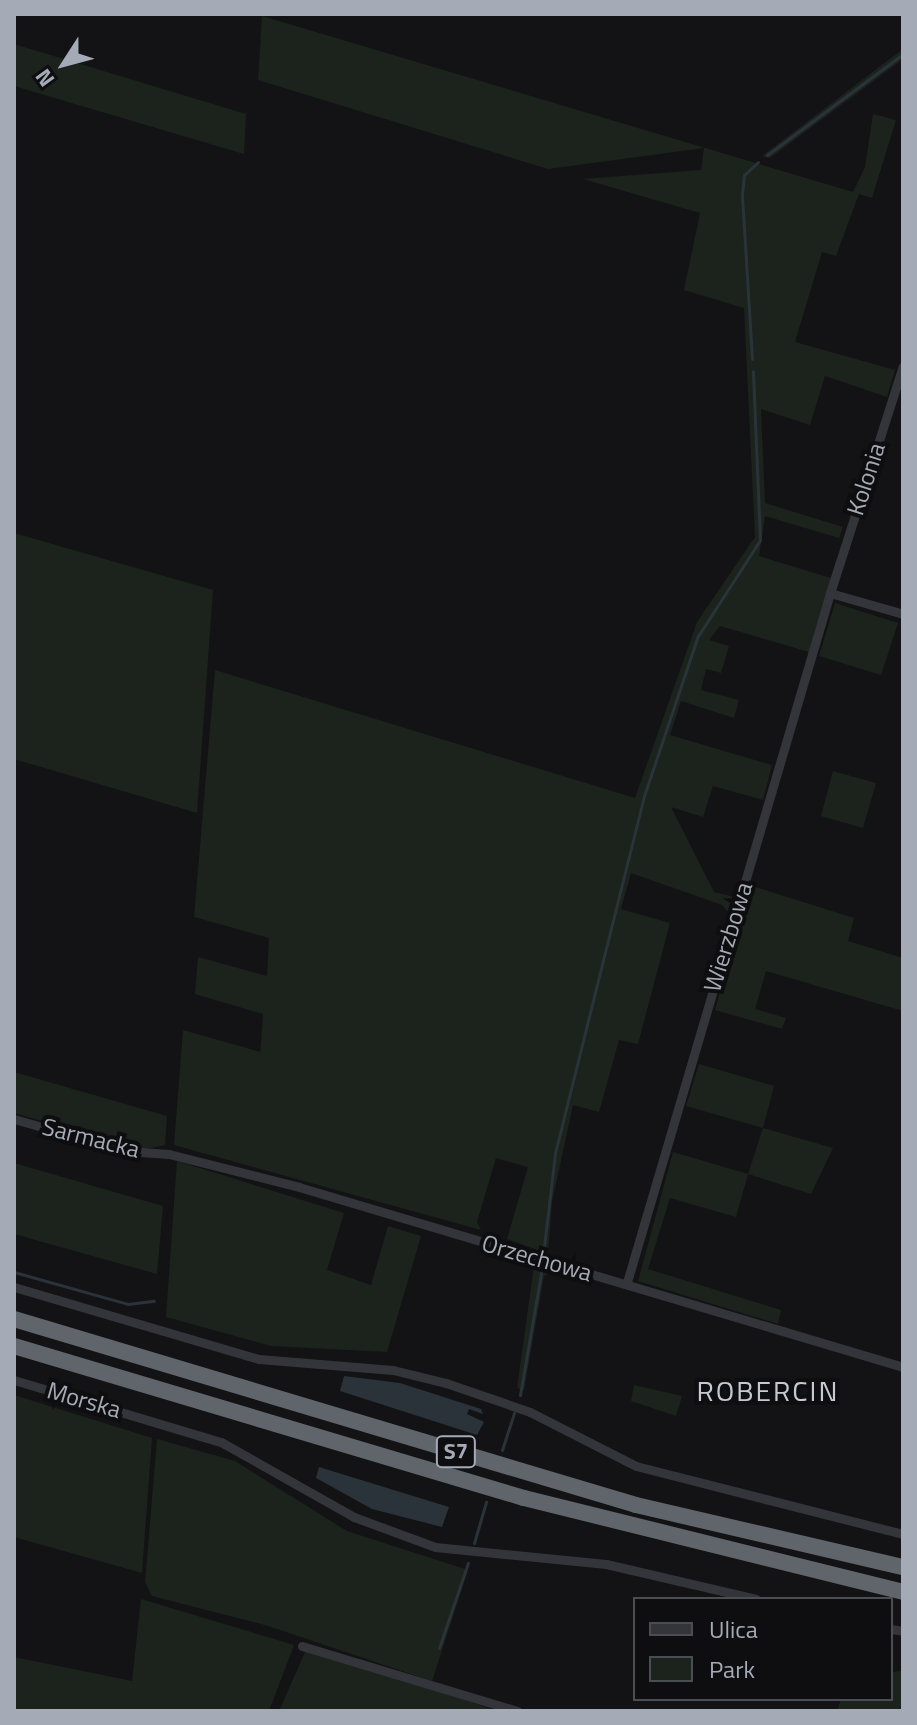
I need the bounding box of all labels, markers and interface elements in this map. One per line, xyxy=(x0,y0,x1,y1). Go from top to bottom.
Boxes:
north arrow xyxy=(24,24,104,104)
text: N xyxy=(26,62,63,94)
street label: Kolonia xyxy=(841,439,891,519)
street label: Wierzbowa xyxy=(698,879,758,995)
street label: Sarmacka xyxy=(39,1112,143,1164)
street label: Orzechowa xyxy=(479,1229,595,1287)
district label: ROBERCIN xyxy=(697,1374,839,1408)
street label: Morska xyxy=(44,1376,124,1424)
road number: S7 xyxy=(434,1434,478,1470)
legend xyxy=(633,1597,893,1701)
text: Ulica xyxy=(709,1611,758,1647)
text: Park xyxy=(709,1651,755,1687)

